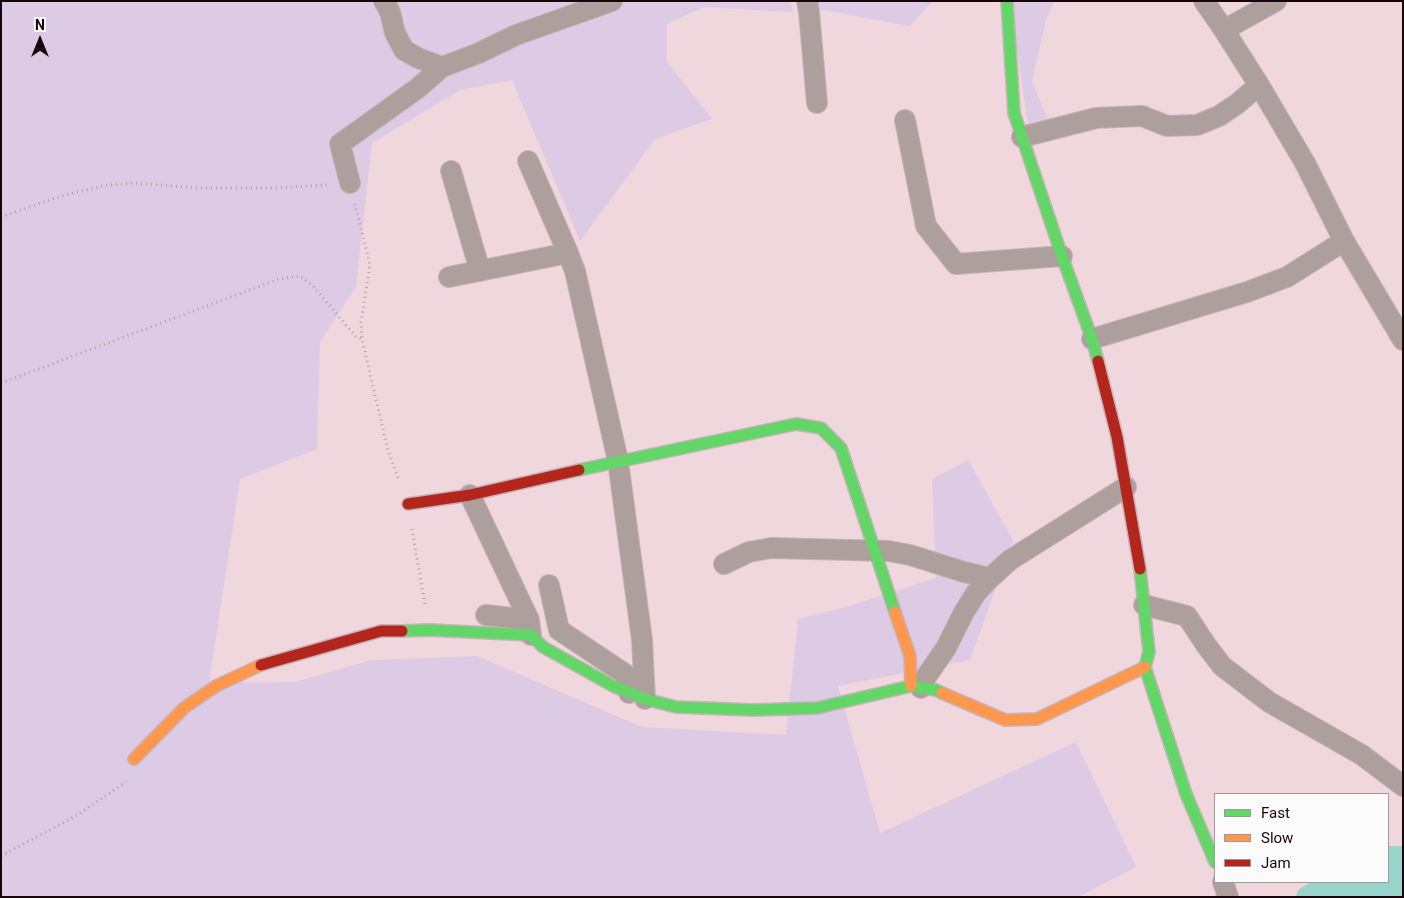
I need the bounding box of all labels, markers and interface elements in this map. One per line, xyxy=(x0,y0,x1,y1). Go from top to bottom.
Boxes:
north arrow xyxy=(15,15,65,65)
text: N xyxy=(35,17,45,33)
legend xyxy=(1214,793,1389,883)
text: Fast xyxy=(1261,804,1290,822)
text: Slow xyxy=(1261,829,1293,847)
text: Jam xyxy=(1261,854,1291,872)

